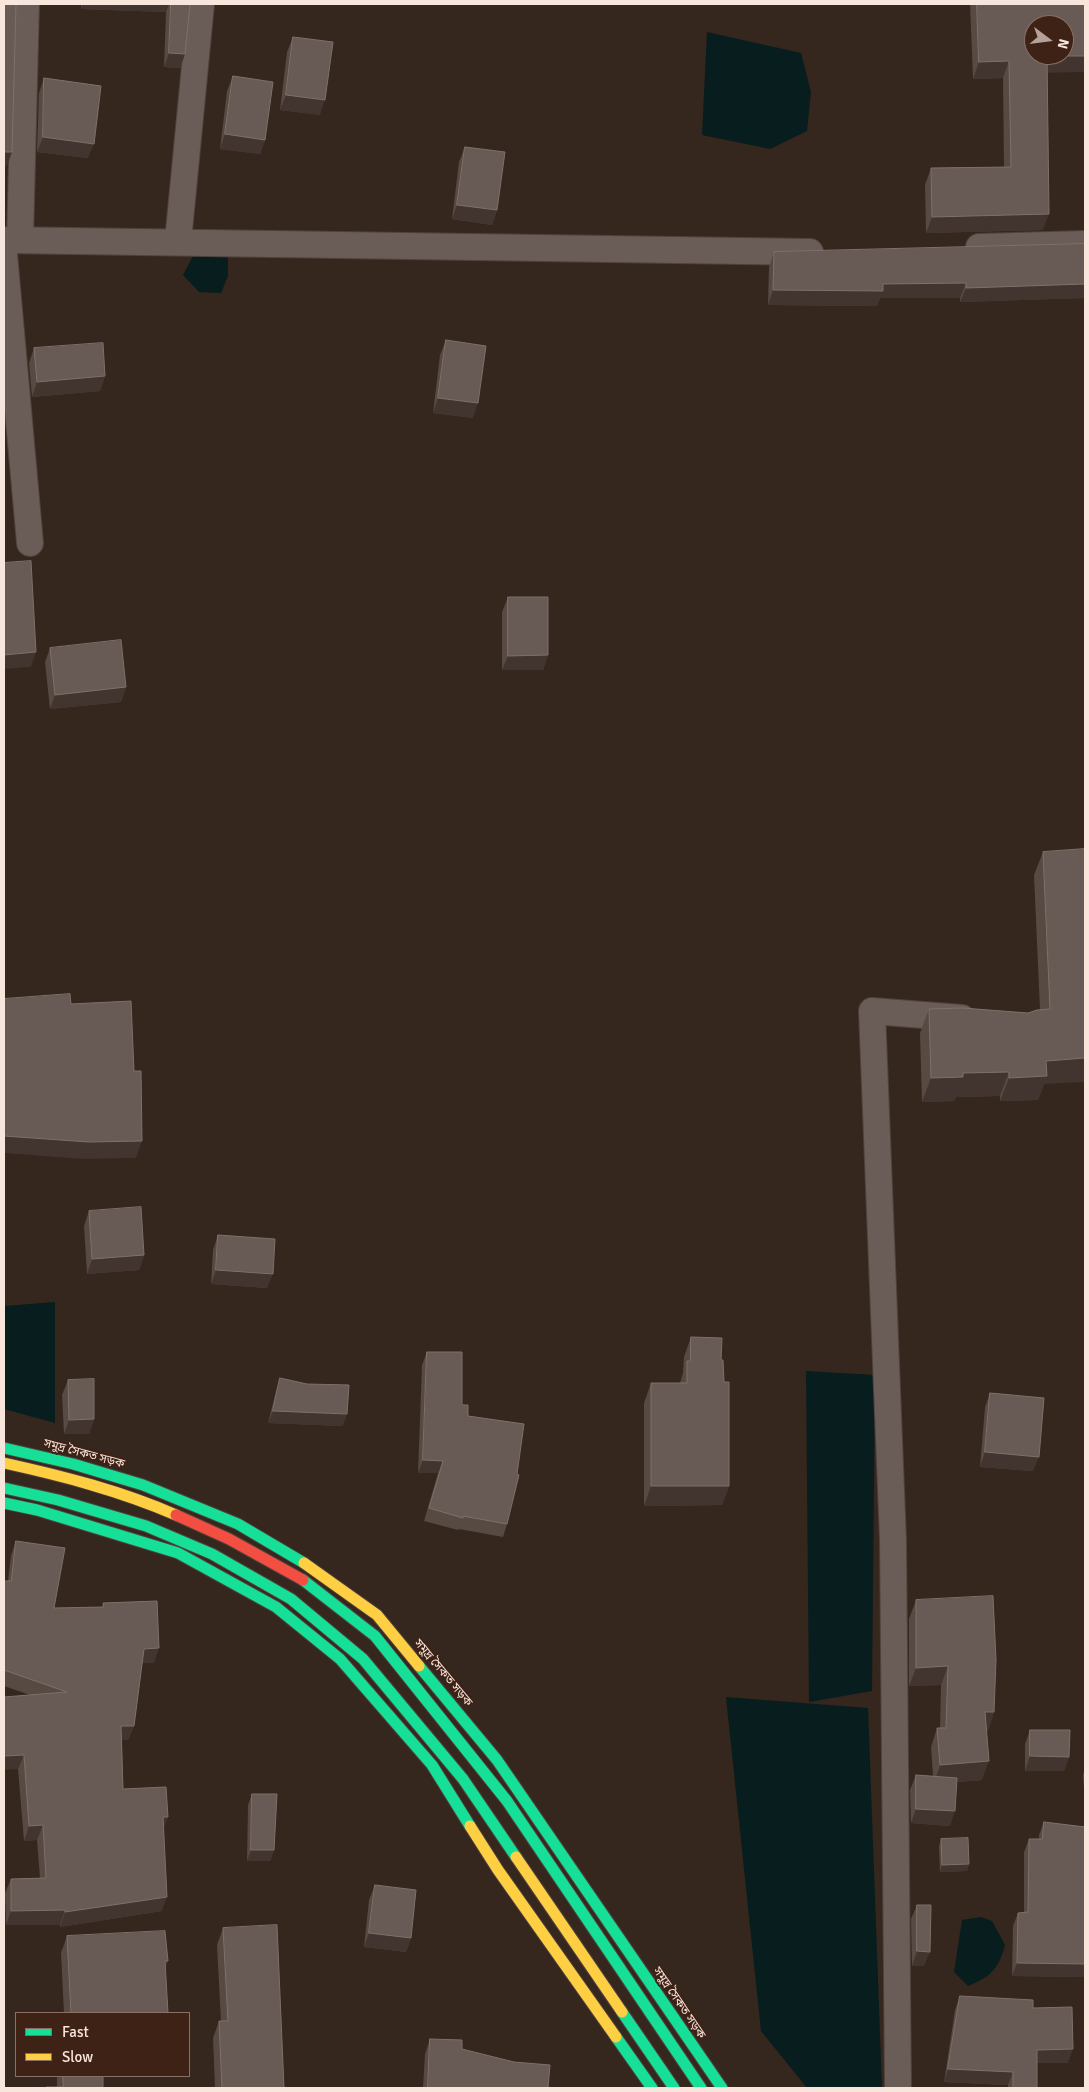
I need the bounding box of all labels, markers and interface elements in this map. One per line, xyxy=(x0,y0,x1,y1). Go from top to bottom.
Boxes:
north arrow xyxy=(1024,15,1074,65)
text: N xyxy=(1054,37,1072,51)
street label: সমুদ্র সৈকত সড়ক xyxy=(42,1436,126,1472)
street label: সমুদ্র সৈকত সড়ক xyxy=(411,1636,475,1710)
street label: সমুদ্র সৈকত সড়ক xyxy=(650,1964,708,2042)
legend xyxy=(15,2012,190,2077)
text: Fast xyxy=(62,2023,89,2041)
text: Slow xyxy=(62,2048,93,2066)

